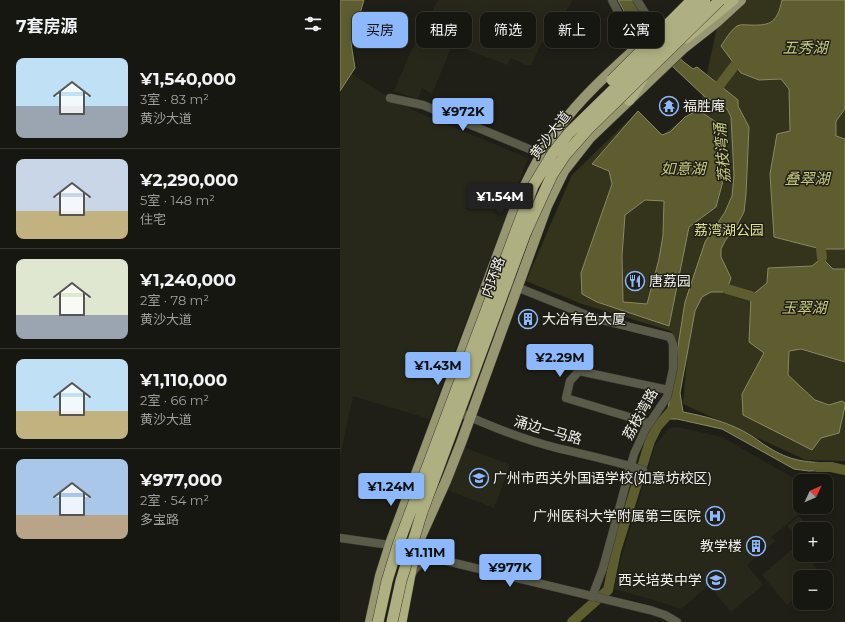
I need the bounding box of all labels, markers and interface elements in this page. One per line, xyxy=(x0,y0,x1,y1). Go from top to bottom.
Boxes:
chip: 买房 xyxy=(352,12,408,48)
chip: 租房 xyxy=(416,12,472,48)
chip: 筛选 xyxy=(480,12,536,48)
chip: 新上 xyxy=(544,12,600,48)
chip: 公寓 xyxy=(608,12,664,48)
icon: filters xyxy=(302,13,324,35)
text: 7套房源 xyxy=(16,16,78,36)
water label: 五秀湖 xyxy=(782,38,829,57)
text: ¥1,540,000 xyxy=(140,69,236,89)
icon: home xyxy=(48,74,96,122)
text: 3室 · 83 m² xyxy=(140,91,209,107)
temple icon: 福胜庵 xyxy=(658,95,680,117)
place label: 福胜庵 xyxy=(683,97,725,115)
pin: ¥972K xyxy=(435,98,491,132)
text: ¥972K xyxy=(441,103,485,119)
street label: 黄沙大道 xyxy=(526,107,574,163)
text: 黄沙大道 xyxy=(140,110,192,126)
water label: 荔枝湾涌 xyxy=(710,120,734,184)
water label: 如意湖 xyxy=(660,159,707,178)
water label: 叠翠湖 xyxy=(784,169,831,188)
text: ¥2,290,000 xyxy=(140,170,238,190)
icon: home xyxy=(48,175,96,223)
pin: ¥1.54M xyxy=(467,183,533,217)
text: ¥1.54M xyxy=(476,188,524,204)
text: 5室 · 148 m² xyxy=(140,192,215,208)
text: 住宅 xyxy=(140,211,166,227)
park label: 荔湾湖公园 xyxy=(694,221,764,239)
street label: 内环路 xyxy=(477,254,509,300)
text: ¥1,240,000 xyxy=(140,270,236,290)
restaurant icon: 唐荔园 xyxy=(624,270,646,292)
place label: 唐荔园 xyxy=(649,272,691,290)
icon: home xyxy=(48,275,96,323)
text: 2室 · 78 m² xyxy=(140,292,209,308)
water label: 玉翠湖 xyxy=(781,298,828,317)
building icon: 大冶有色大厦 xyxy=(517,308,539,330)
place label: 大冶有色大厦 xyxy=(542,310,626,328)
text: 黄沙大道 xyxy=(140,311,192,327)
pin: ¥2.29M xyxy=(527,344,593,378)
text: ¥2.29M xyxy=(535,349,585,365)
pin: ¥1.43M xyxy=(405,352,471,386)
text: ¥1.43M xyxy=(414,357,462,373)
text: ¥1,110,000 xyxy=(140,370,227,390)
icon: home xyxy=(48,375,96,423)
street label: 荔枝湾路 xyxy=(619,385,661,443)
text: 2室 · 66 m² xyxy=(140,392,209,408)
text: 黄沙大道 xyxy=(140,411,192,427)
street label: 涌边一马路 xyxy=(512,412,584,448)
school or university icon: 广州市西关外国语学校(如意坊校区) xyxy=(468,467,490,489)
place label: 广州市西关外国语学校(如意坊校区) xyxy=(493,469,712,487)
text: ¥977,000 xyxy=(140,470,222,490)
pin: ¥1.24M xyxy=(358,473,424,507)
north arrow xyxy=(793,474,833,514)
map controls xyxy=(793,474,833,610)
icon: home xyxy=(48,475,96,523)
text: ¥1.24M xyxy=(367,478,415,494)
text: 2室 · 54 m² xyxy=(140,492,209,508)
hospital icon: 广州医科大学附属第三医院 xyxy=(704,505,726,527)
place label: 广州医科大学附属第三医院 xyxy=(533,507,701,525)
text: 多宝路 xyxy=(140,511,179,527)
button: + xyxy=(793,522,833,562)
building icon: 教学楼 xyxy=(745,535,767,557)
place label: 教学楼 xyxy=(700,537,742,555)
pin: ¥1.11M xyxy=(392,539,458,573)
text: ¥1.11M xyxy=(405,544,445,560)
pin: ¥977K xyxy=(482,554,538,588)
text: ¥977K xyxy=(488,559,532,575)
school or university icon: 西关培英中学 xyxy=(705,569,727,591)
button: − xyxy=(793,570,833,610)
place label: 西关培英中学 xyxy=(618,571,702,589)

